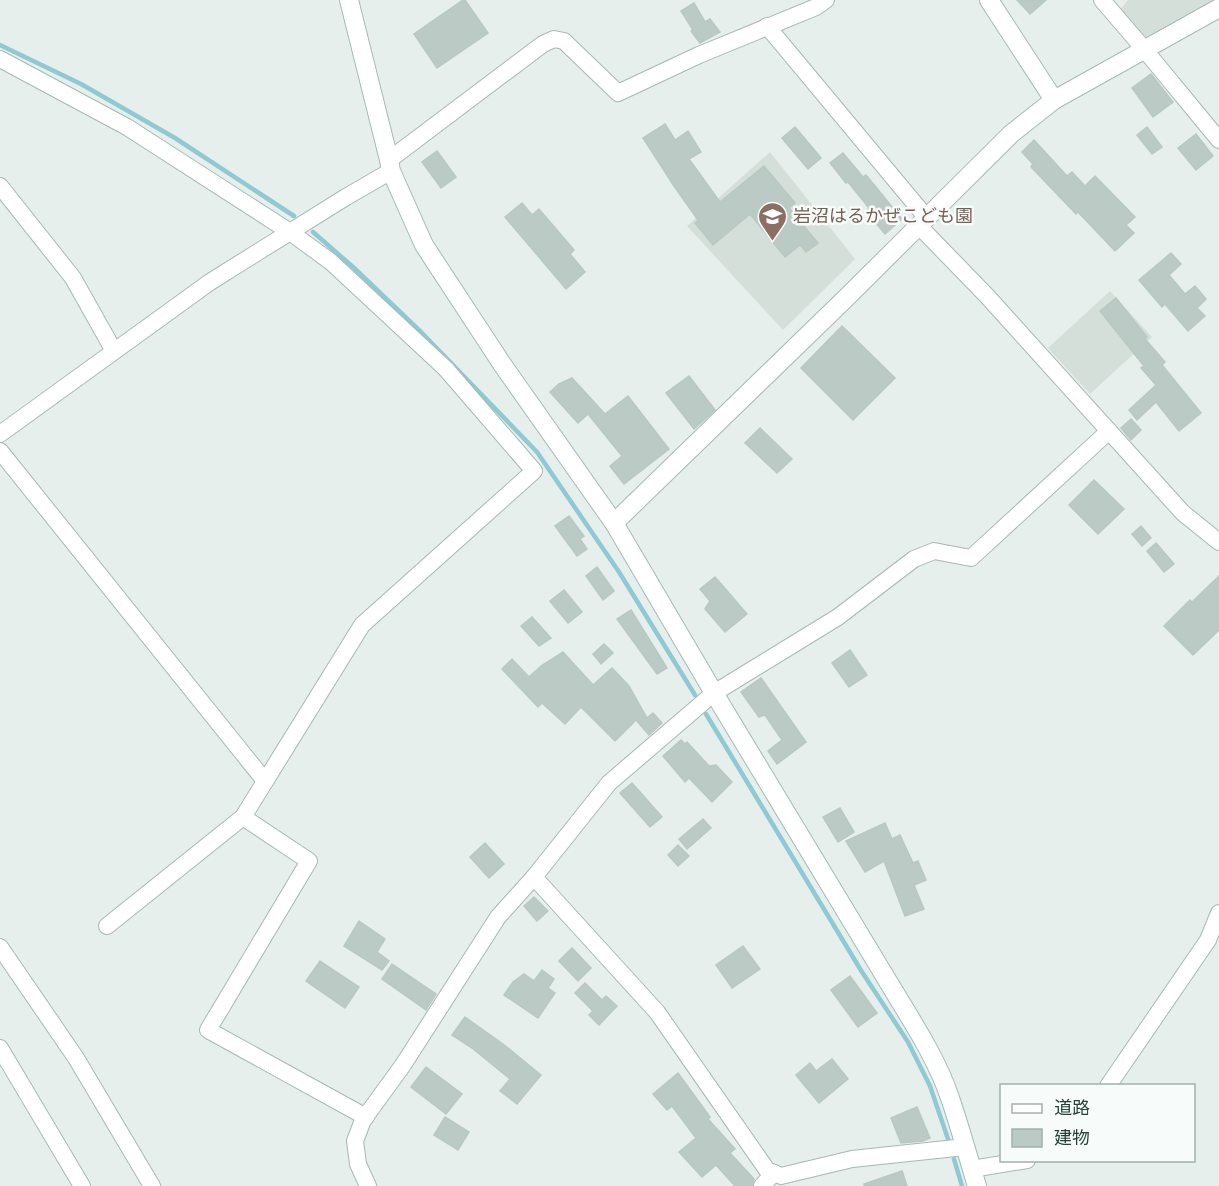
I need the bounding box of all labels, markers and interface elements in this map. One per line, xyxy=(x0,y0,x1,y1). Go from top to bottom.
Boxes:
school or university icon: 岩沼はるかぜこども園 xyxy=(756,200,788,242)
place label: 岩沼はるかぜこども園 xyxy=(793,203,973,227)
legend xyxy=(1000,1084,1195,1162)
text: 道路 xyxy=(1054,1095,1090,1119)
text: 建物 xyxy=(1054,1125,1090,1149)

